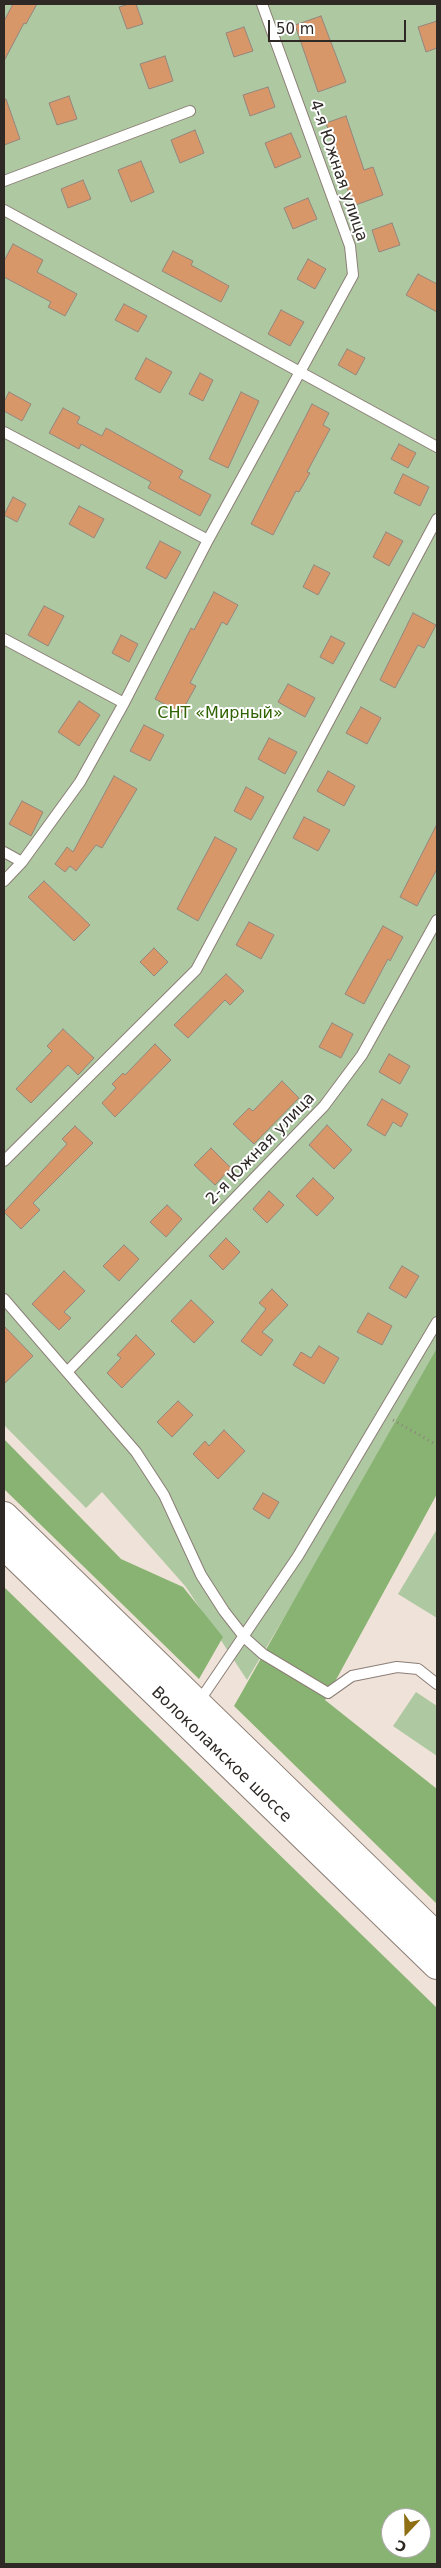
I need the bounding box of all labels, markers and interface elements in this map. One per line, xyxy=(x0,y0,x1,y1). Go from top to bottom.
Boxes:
scale bar xyxy=(271,10,408,42)
text: 50 m xyxy=(276,20,314,38)
street label: 4-я Южная улица xyxy=(305,98,371,244)
park label: СНТ «Мирный» xyxy=(157,704,283,724)
street label: 2-я Южная улица xyxy=(203,1089,319,1209)
street label: Волоколамское шоссе xyxy=(147,1683,295,1827)
north arrow xyxy=(381,2508,431,2558)
text: С xyxy=(393,2537,409,2555)

